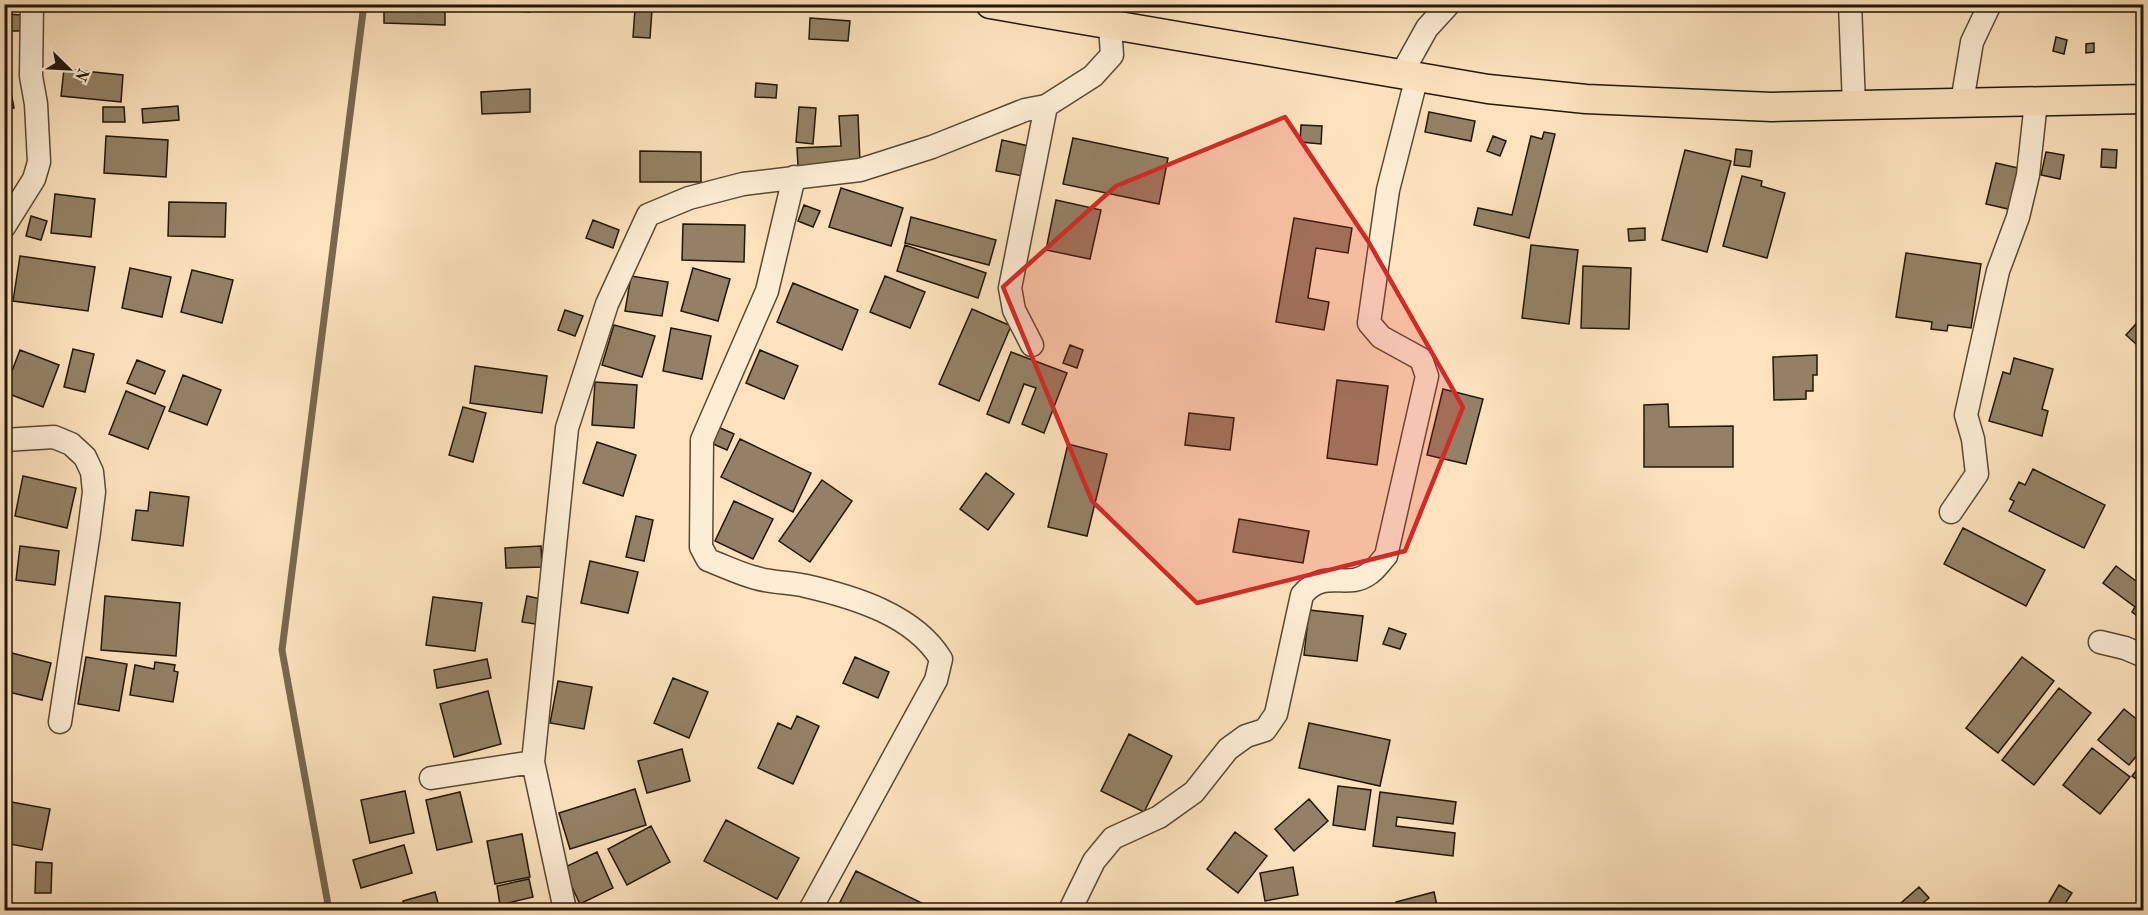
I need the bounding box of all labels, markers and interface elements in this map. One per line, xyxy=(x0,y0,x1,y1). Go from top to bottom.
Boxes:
north arrow xyxy=(39,39,99,99)
text: N xyxy=(71,65,91,84)

